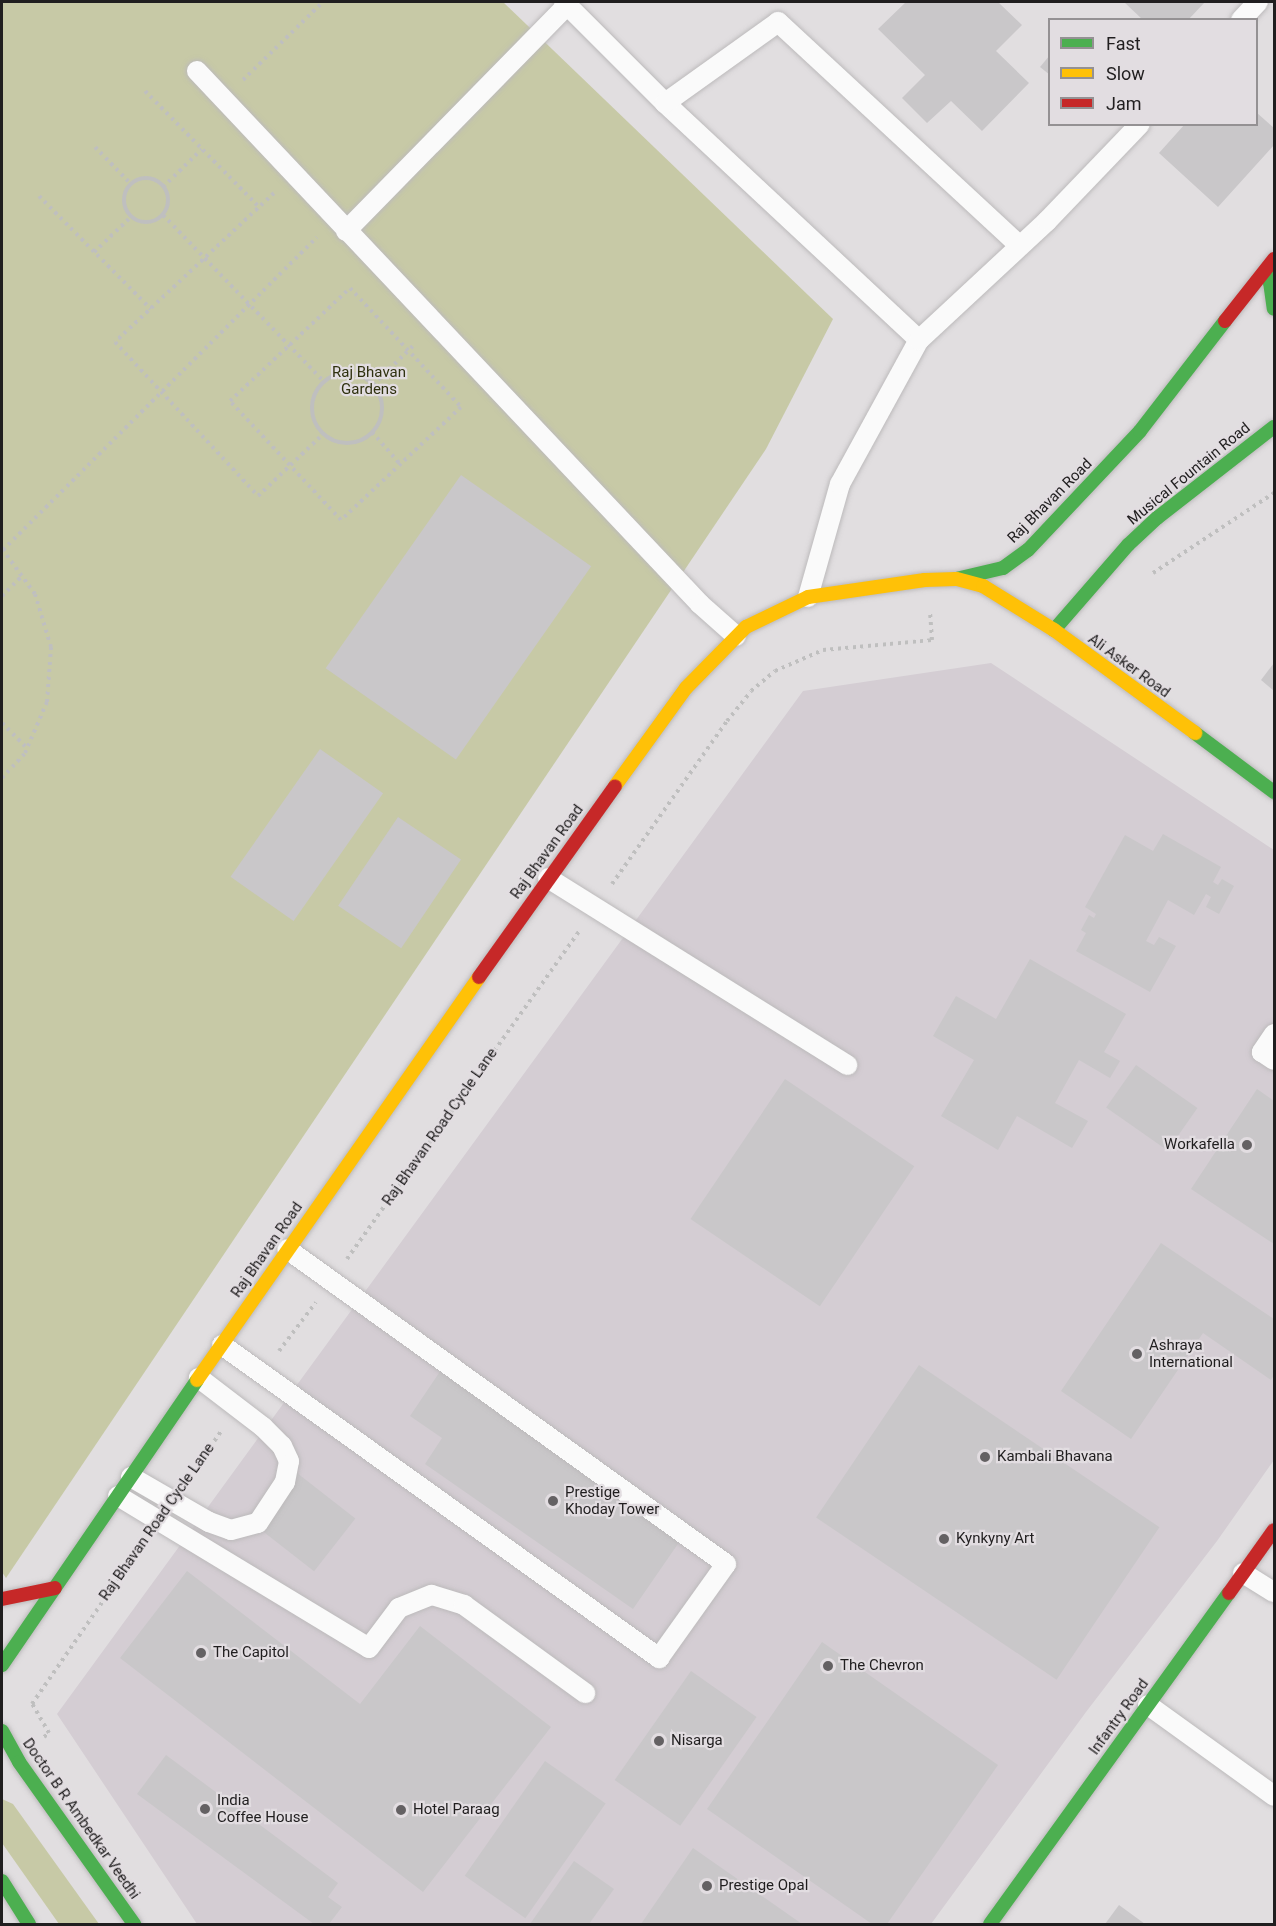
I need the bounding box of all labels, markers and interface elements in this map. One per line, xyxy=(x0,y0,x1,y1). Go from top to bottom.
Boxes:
legend xyxy=(1048,18,1258,126)
text: Fast xyxy=(1106,33,1141,54)
text: Slow xyxy=(1106,63,1145,84)
text: Jam xyxy=(1106,93,1142,114)
park label: Raj Bhavan Gardens xyxy=(332,363,406,398)
street label: Musical Fountain Road xyxy=(1124,419,1254,529)
street label: Raj Bhavan Road xyxy=(1004,455,1096,547)
street label: Ali Asker Road xyxy=(1084,630,1174,702)
street label: Raj Bhavan Road xyxy=(507,801,587,903)
street label: Raj Bhavan Road Cycle Lane xyxy=(379,1045,501,1209)
place label: Workafella xyxy=(1164,1136,1235,1154)
marker: Workafella xyxy=(1240,1138,1254,1152)
street label: Raj Bhavan Road xyxy=(227,1199,307,1301)
place label: Ashraya International xyxy=(1149,1336,1233,1371)
marker: Ashraya International xyxy=(1130,1347,1144,1361)
street label: Raj Bhavan Road Cycle Lane xyxy=(96,1440,218,1604)
place label: Kambali Bhavana xyxy=(997,1448,1113,1466)
marker: Kambali Bhavana xyxy=(978,1450,992,1464)
place label: Prestige Khoday Tower xyxy=(565,1483,660,1518)
marker: Prestige Khoday Tower xyxy=(546,1494,560,1508)
place label: Kynkyny Art xyxy=(956,1530,1034,1548)
marker: Kynkyny Art xyxy=(937,1532,951,1546)
place label: The Capitol xyxy=(213,1644,289,1662)
marker: The Capitol xyxy=(194,1646,208,1660)
place label: The Chevron xyxy=(840,1657,924,1675)
marker: The Chevron xyxy=(821,1659,835,1673)
street label: Infantry Road xyxy=(1085,1676,1153,1758)
place label: Nisarga xyxy=(671,1732,723,1750)
marker: Nisarga xyxy=(652,1734,666,1748)
street label: Doctor B R Ambedkar Veedhi xyxy=(18,1735,144,1903)
place label: India Coffee House xyxy=(217,1791,308,1826)
place label: Hotel Paraag xyxy=(413,1801,500,1819)
marker: India Coffee House xyxy=(198,1802,212,1816)
marker: Hotel Paraag xyxy=(394,1803,408,1817)
place label: Prestige Opal xyxy=(719,1877,808,1895)
marker: Prestige Opal xyxy=(700,1879,714,1893)

